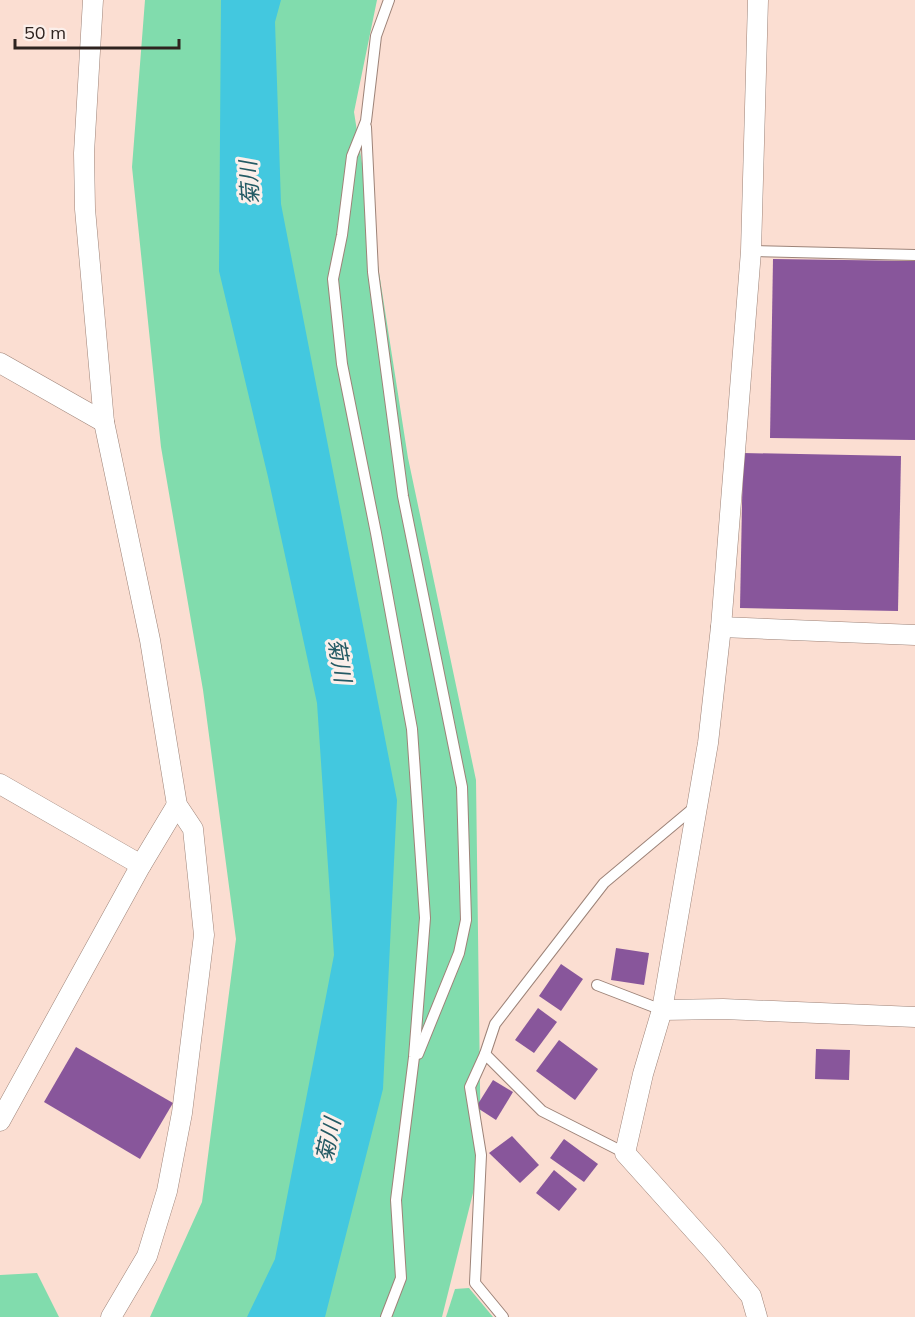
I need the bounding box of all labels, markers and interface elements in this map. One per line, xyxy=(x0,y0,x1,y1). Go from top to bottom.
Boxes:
scale bar xyxy=(15,12,178,50)
text: 50 m xyxy=(24,21,66,44)
water label: 菊川 xyxy=(233,158,265,206)
water label: 菊川 xyxy=(322,636,358,686)
water label: 菊川 xyxy=(310,1114,347,1164)

